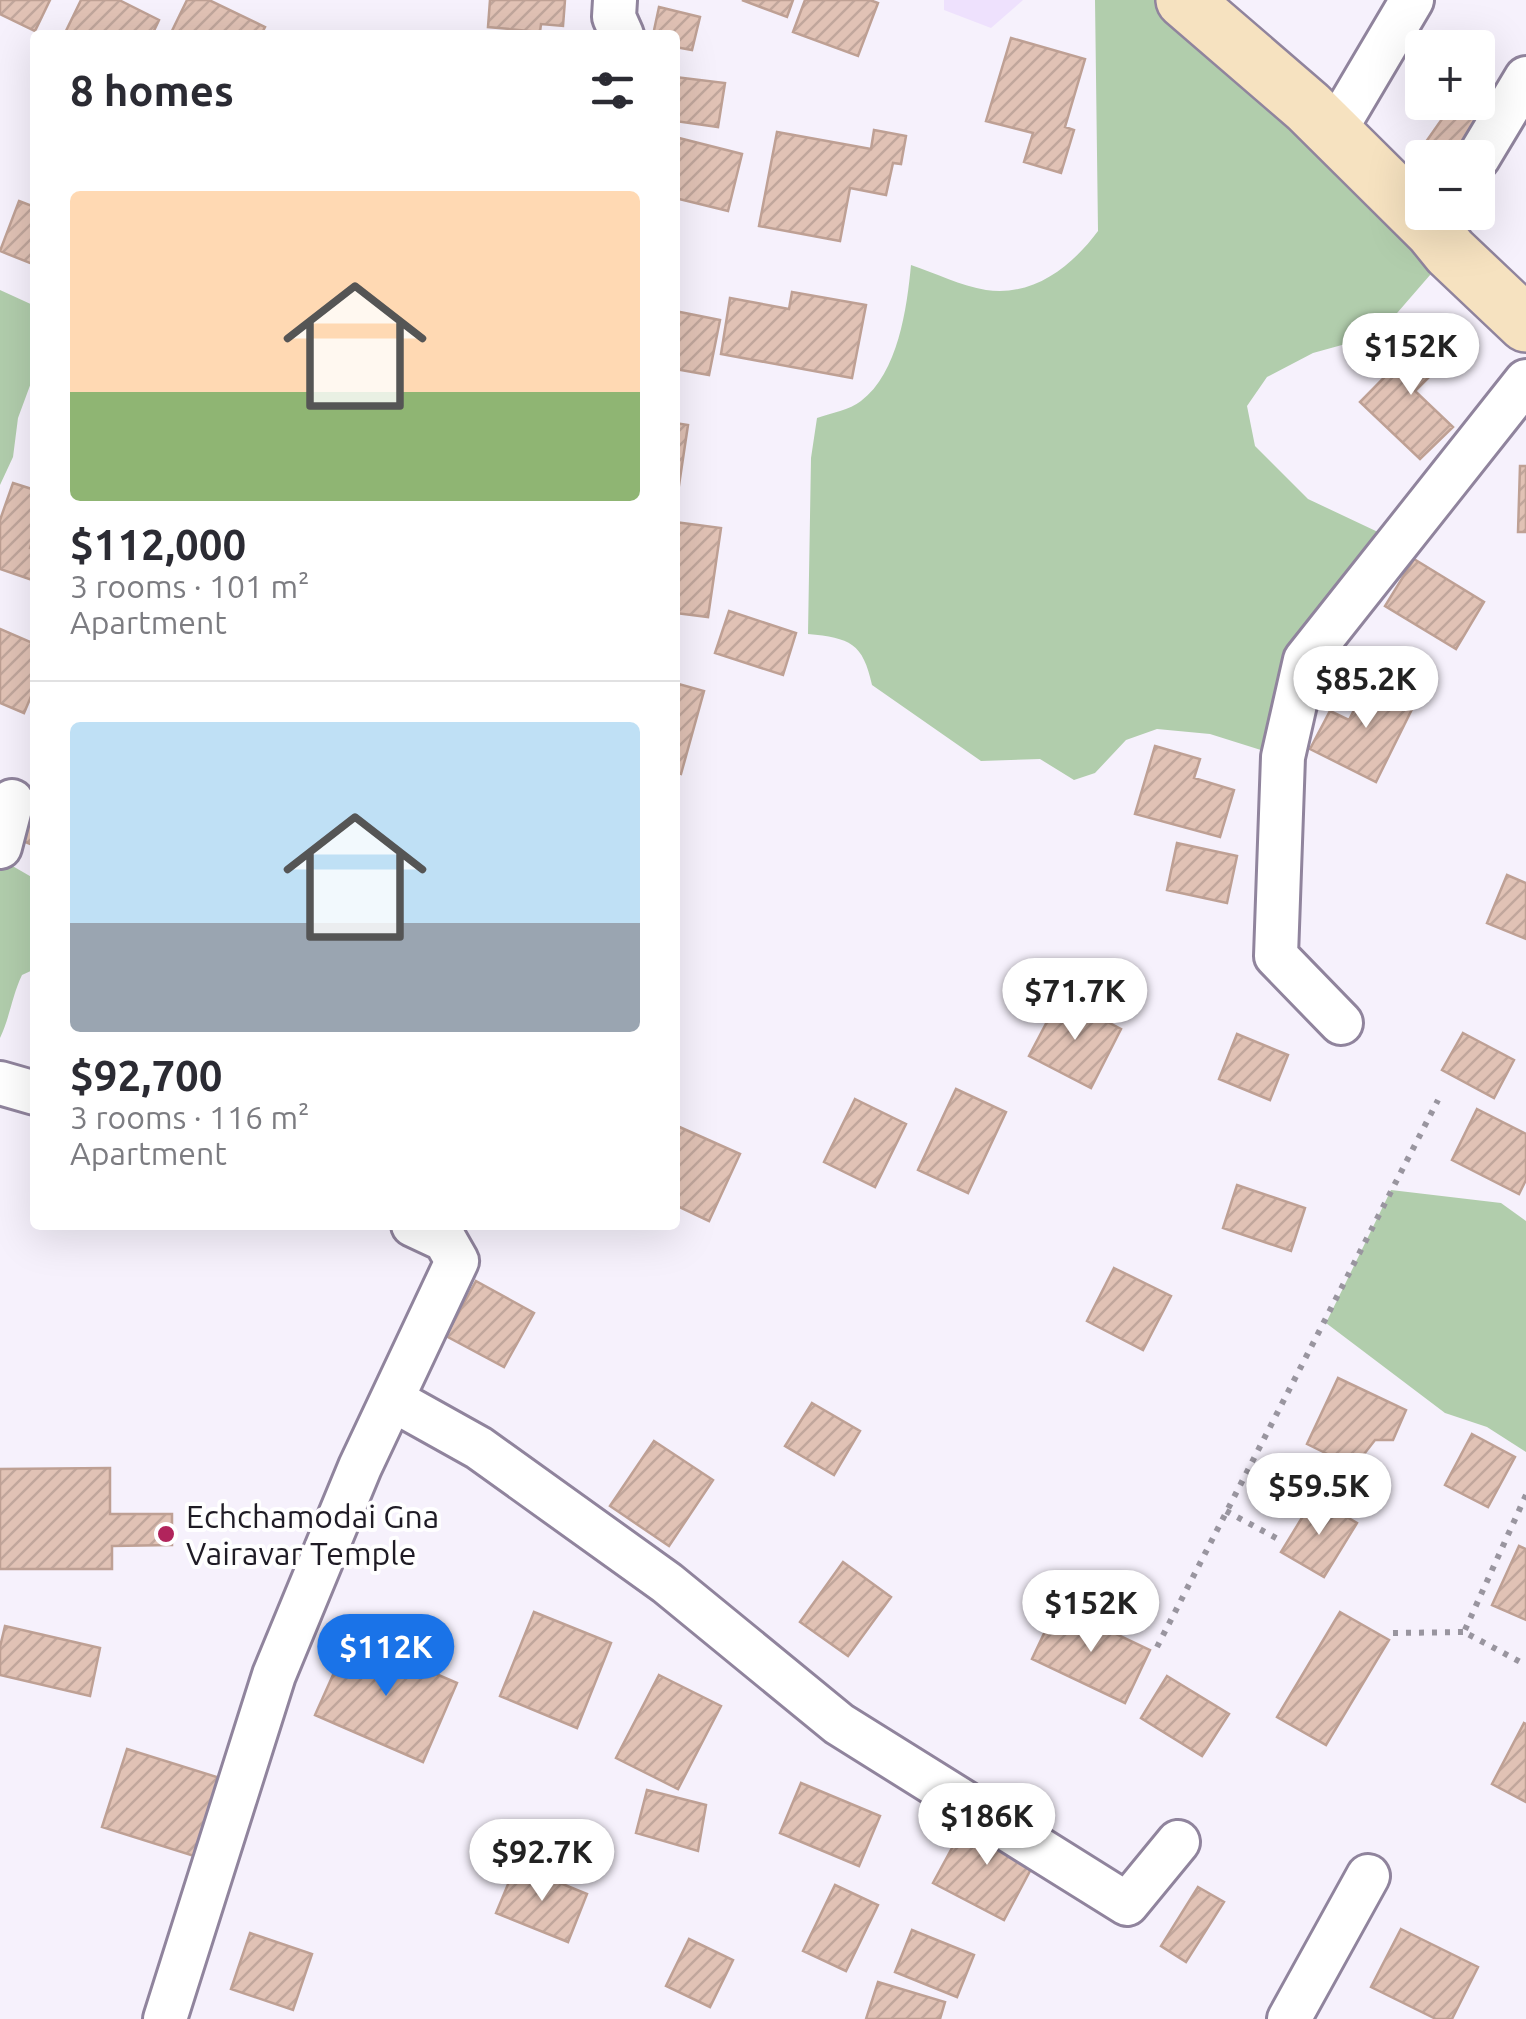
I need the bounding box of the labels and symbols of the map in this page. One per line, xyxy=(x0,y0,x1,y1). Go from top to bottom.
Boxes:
pin: $152K xyxy=(1341,313,1481,398)
pin: $85.2K xyxy=(1285,646,1447,731)
pin: $71.7K xyxy=(994,958,1156,1043)
pin: $59.5K xyxy=(1238,1453,1400,1538)
place label: Echchamodai Gna Vairavar Temple xyxy=(186,1498,439,1571)
marker: Echchamodai Gna Vairavar Temple xyxy=(155,1523,177,1545)
pin: $152K xyxy=(1021,1570,1161,1655)
pin: $112K xyxy=(316,1614,456,1699)
pin: $186K xyxy=(917,1783,1057,1868)
pin: $92.7K xyxy=(461,1819,623,1904)

